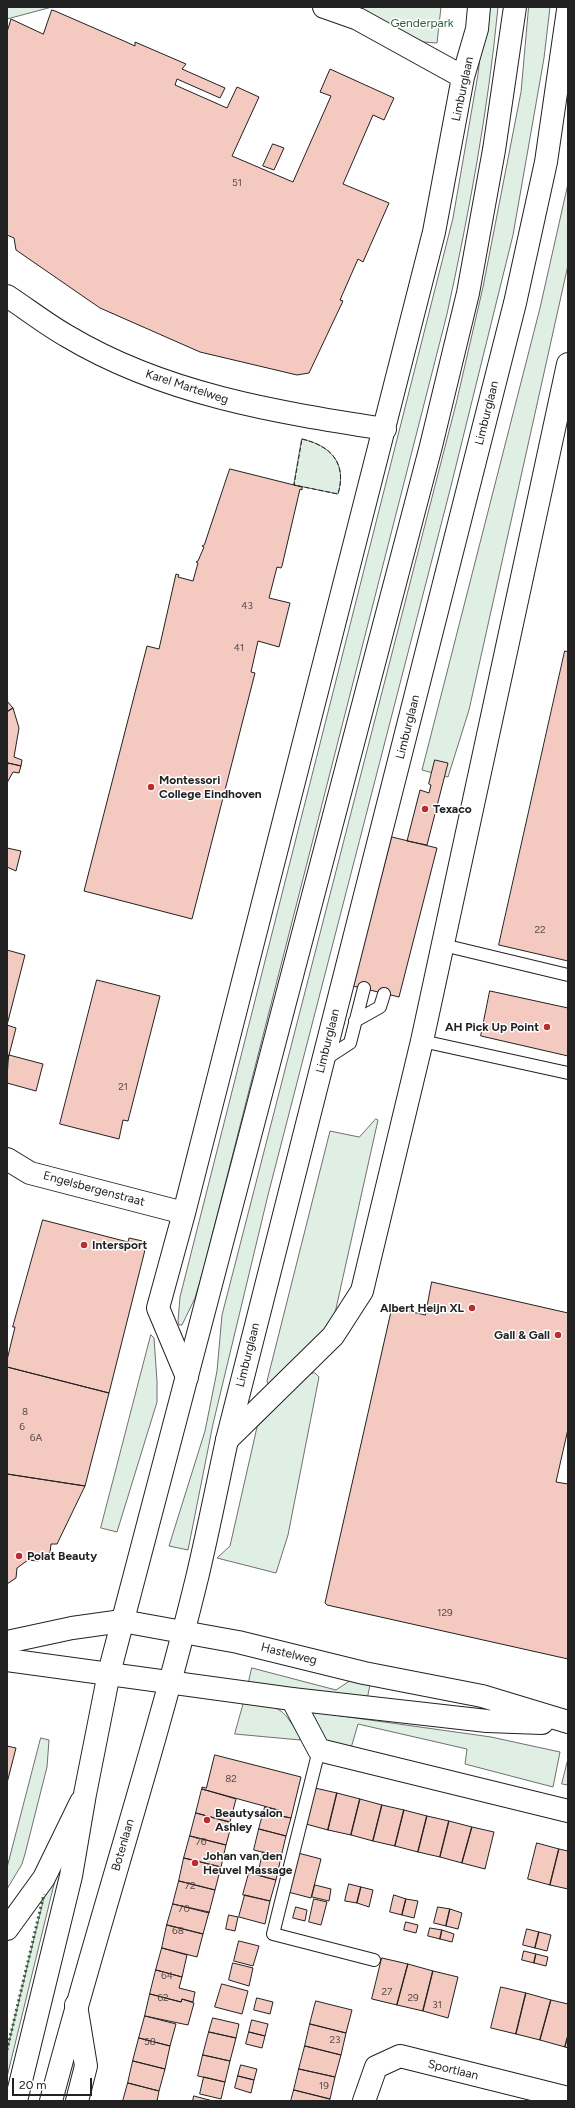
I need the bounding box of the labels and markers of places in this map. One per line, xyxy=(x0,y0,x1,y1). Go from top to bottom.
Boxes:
place label: Montessori College Eindhoven xyxy=(159,773,262,801)
marker: Montessori College Eindhoven xyxy=(146,782,156,792)
place label: Texaco xyxy=(433,802,472,816)
marker: Texaco xyxy=(420,804,430,814)
place label: AH Pick Up Point xyxy=(445,1020,539,1034)
marker: AH Pick Up Point xyxy=(542,1022,552,1032)
place label: Intersport xyxy=(92,1238,147,1252)
marker: Intersport xyxy=(79,1240,89,1250)
place label: Albert Heijn XL xyxy=(380,1301,464,1315)
marker: Albert Heijn XL xyxy=(467,1303,477,1313)
place label: Gall & Gall xyxy=(494,1328,550,1342)
marker: Gall & Gall xyxy=(553,1330,563,1340)
place label: Polat Beauty xyxy=(27,1549,97,1563)
marker: Polat Beauty xyxy=(14,1551,24,1561)
place label: Beautysalon Ashley xyxy=(215,1806,283,1834)
marker: Beautysalon Ashley xyxy=(202,1815,212,1825)
place label: Johan van den Heuvel Massage xyxy=(203,1849,293,1877)
marker: Johan van den Heuvel Massage xyxy=(190,1858,200,1868)

